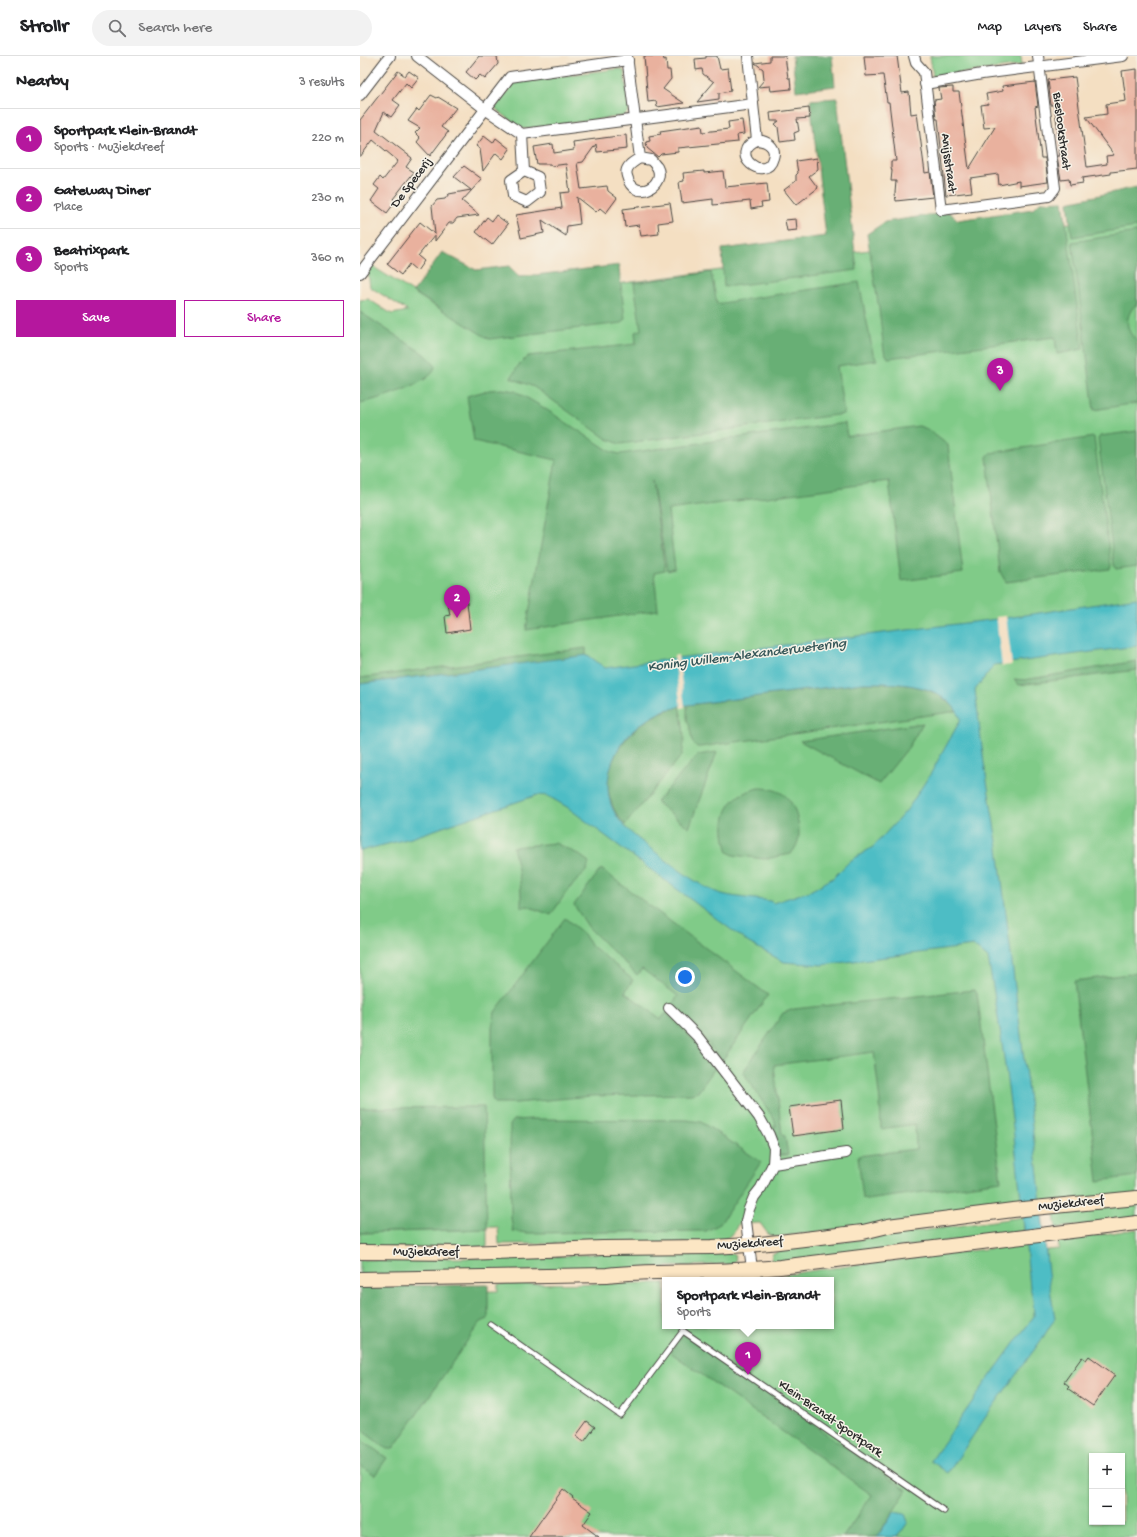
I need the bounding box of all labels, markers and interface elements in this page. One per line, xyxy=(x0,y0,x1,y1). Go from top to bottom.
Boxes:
search box xyxy=(92,10,372,46)
text: Strollr xyxy=(20,16,68,39)
icon: search xyxy=(106,17,128,39)
text: Search here xyxy=(138,19,212,37)
text: Map xyxy=(978,19,1002,36)
text: Layers xyxy=(1024,19,1061,36)
text: Share xyxy=(1083,19,1117,36)
text: Nearby xyxy=(16,72,69,92)
text: 3 results xyxy=(299,75,344,90)
street label: Bieslookstraat xyxy=(1049,91,1073,172)
text: Sportpark Klein-Brandt xyxy=(54,122,197,140)
text: 1 xyxy=(26,131,32,146)
text: 220 m xyxy=(312,131,344,146)
street label: Anijsstraat xyxy=(937,132,959,195)
text: Sports · Muziekdreef xyxy=(54,140,164,155)
street label: De Specerij xyxy=(387,155,436,212)
text: Gateway Diner xyxy=(54,182,150,200)
text: 2 xyxy=(26,191,32,206)
text: 230 m xyxy=(311,191,344,206)
text: Place xyxy=(54,200,82,215)
text: Beatrixpark xyxy=(54,242,128,260)
text: 3 xyxy=(26,251,32,266)
text: 360 m xyxy=(311,251,344,266)
text: Sports xyxy=(54,260,88,275)
button: Save xyxy=(16,300,176,337)
button: Share xyxy=(184,300,344,337)
pin: 3 xyxy=(987,358,1013,391)
pin: 2 xyxy=(444,585,470,618)
water label: Koning Willem-Alexanderwetering xyxy=(647,635,848,677)
your location xyxy=(675,967,695,987)
street label: Muziekdreef xyxy=(1037,1193,1106,1215)
street label: Muziekdreef xyxy=(717,1234,784,1254)
street label: Muziekdreef xyxy=(393,1245,460,1260)
popup xyxy=(662,1277,834,1329)
text: Sportpark Klein-Brandt xyxy=(677,1287,819,1305)
text: Sports xyxy=(677,1305,711,1320)
pin: 1 xyxy=(735,1342,761,1375)
street label: Klein-Brandt Sportpark xyxy=(775,1377,886,1461)
map controls xyxy=(1089,1453,1125,1525)
button: + xyxy=(1089,1453,1125,1489)
button: − xyxy=(1089,1489,1125,1525)

